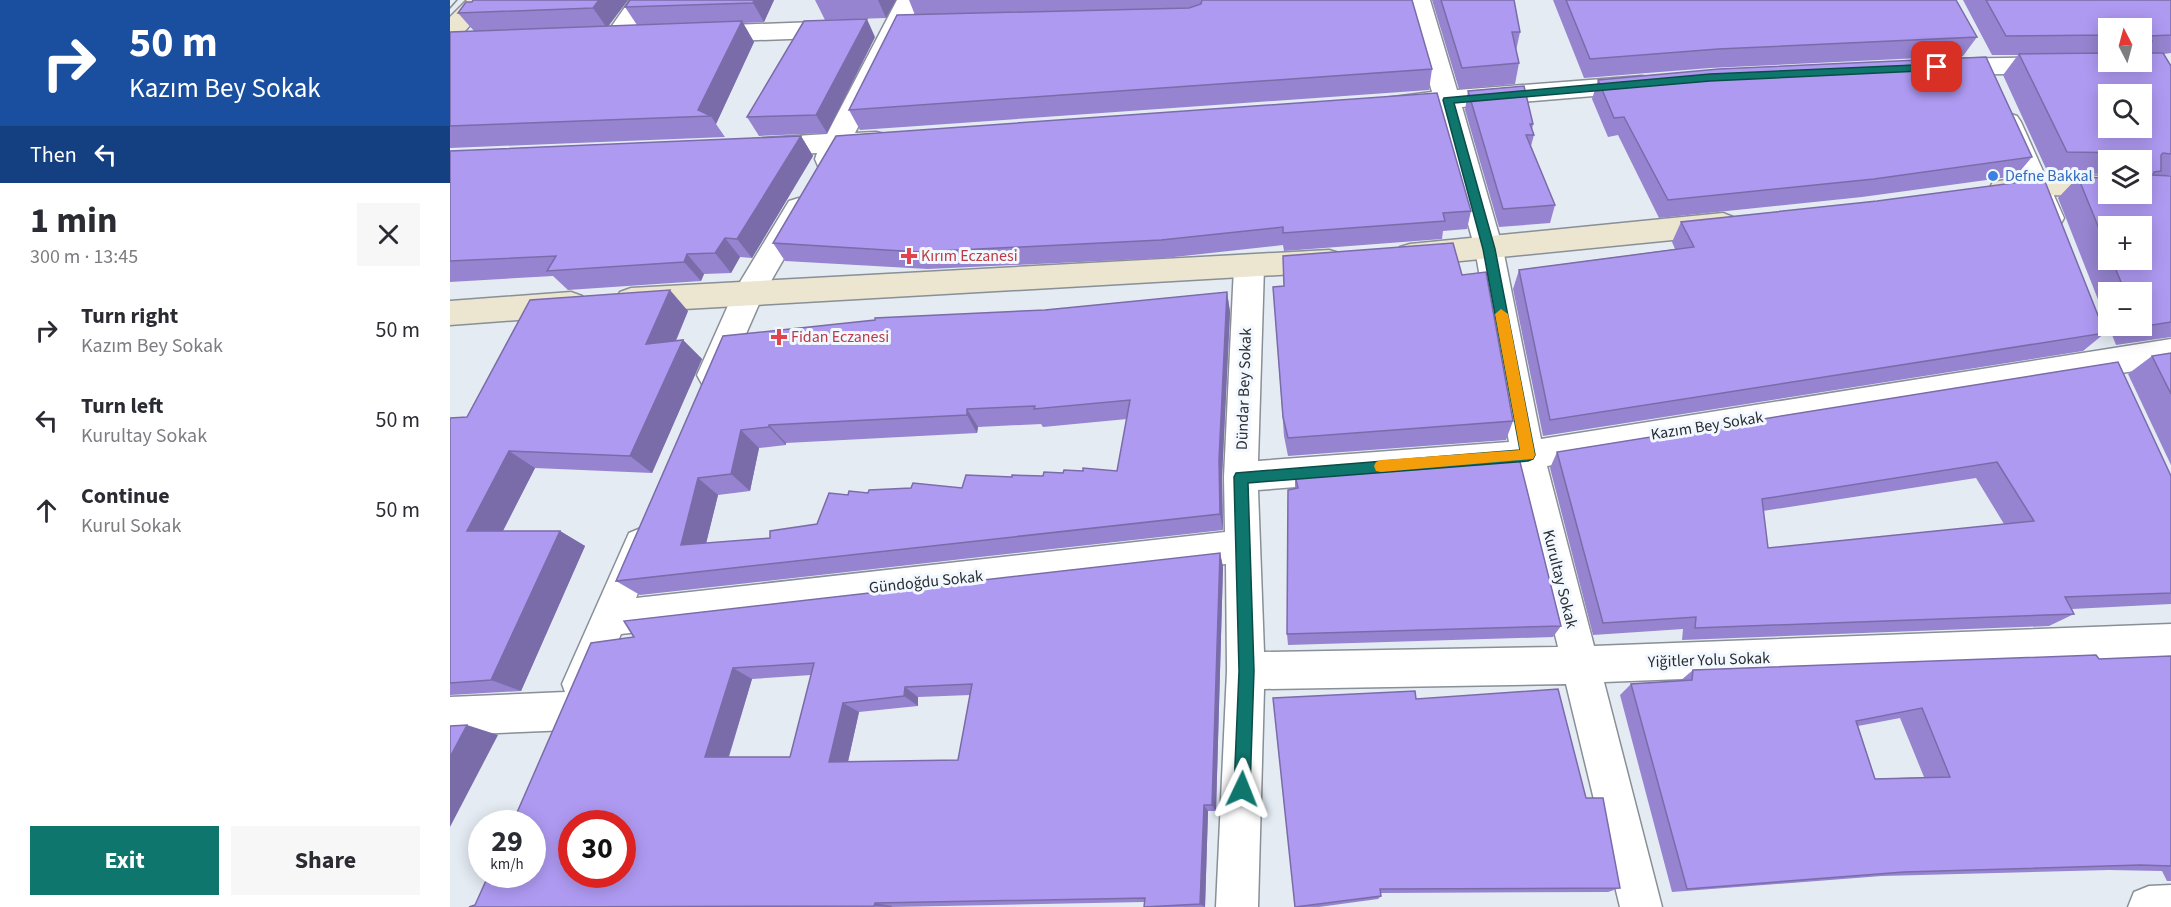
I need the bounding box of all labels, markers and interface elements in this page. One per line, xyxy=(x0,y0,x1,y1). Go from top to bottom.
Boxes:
text: 50 m xyxy=(129,13,218,73)
north arrow xyxy=(2098,18,2152,72)
map controls xyxy=(2098,18,2152,336)
icon: right xyxy=(30,24,108,102)
pin xyxy=(1911,41,1962,92)
icon: arrive xyxy=(1920,50,1953,83)
text: Kazım Bey Sokak xyxy=(129,69,321,108)
button: search xyxy=(2098,84,2152,138)
icon: left xyxy=(89,138,122,171)
text: Then xyxy=(30,139,77,171)
button: layers xyxy=(2098,150,2152,204)
place label: Defne Bakkal xyxy=(2005,165,2093,187)
marker: Defne Bakkal xyxy=(1986,169,2000,183)
text: 1 min xyxy=(30,195,118,246)
button: close xyxy=(357,203,420,266)
button: + xyxy=(2098,216,2152,270)
text: 300 m · 13:45 xyxy=(30,243,138,271)
place label: Kırım Eczanesi xyxy=(921,245,1018,267)
marker: Kırım Eczanesi xyxy=(902,249,916,263)
button: − xyxy=(2098,282,2152,336)
text: Turn right xyxy=(81,300,178,332)
icon: right xyxy=(30,314,63,347)
text: 50 m xyxy=(375,314,420,346)
place label: Fidan Eczanesi xyxy=(791,326,889,348)
street label: Dündar Bey Sokak xyxy=(1231,328,1257,450)
marker: Fidan Eczanesi xyxy=(772,330,786,344)
text: Kazım Bey Sokak xyxy=(81,332,223,360)
text: Turn left xyxy=(81,390,163,422)
icon: left xyxy=(30,404,63,437)
text: 50 m xyxy=(375,404,420,436)
street label: Kazım Bey Sokak xyxy=(1649,406,1765,446)
text: Kurultay Sokak xyxy=(81,422,207,450)
text: Continue xyxy=(81,480,170,512)
icon: ahead xyxy=(30,494,63,527)
text: 50 m xyxy=(375,494,420,526)
text: Kurul Sokak xyxy=(81,512,181,540)
street label: Kurultay Sokak xyxy=(1537,527,1583,631)
street label: Gündoğdu Sokak xyxy=(868,565,984,599)
street label: Yiğitler Yolu Sokak xyxy=(1646,647,1771,673)
position arrow xyxy=(1210,757,1274,821)
speed limit sign: 30 xyxy=(558,810,636,888)
text: 29 xyxy=(491,820,523,863)
button: Exit xyxy=(30,826,219,895)
button: Share xyxy=(231,826,420,895)
text: km/h xyxy=(490,854,524,875)

